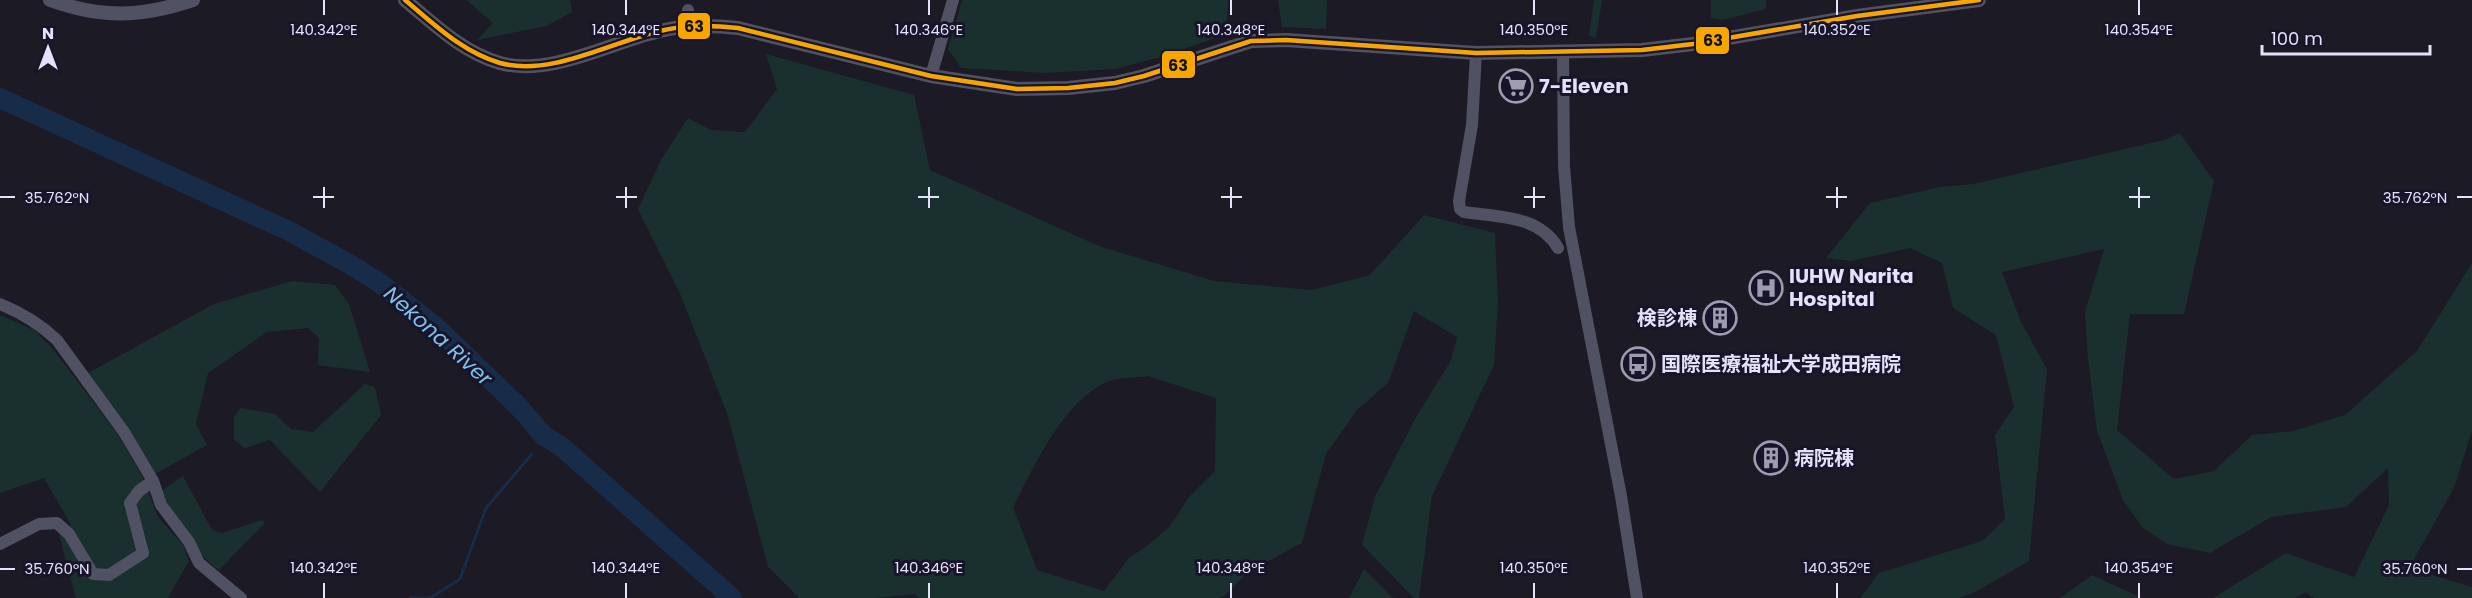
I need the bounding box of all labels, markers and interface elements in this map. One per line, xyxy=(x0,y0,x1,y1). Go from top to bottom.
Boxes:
line badge: 63 xyxy=(677,12,711,40)
text: 63 xyxy=(684,15,704,38)
north arrow xyxy=(18,18,78,78)
scale bar xyxy=(2262,18,2430,56)
text: 140.342°E xyxy=(290,19,358,40)
text: 140.344°E xyxy=(592,19,660,40)
text: 140.346°E xyxy=(895,19,963,40)
text: 140.348°E xyxy=(1197,19,1265,40)
text: 140.350°E xyxy=(1500,19,1568,40)
text: 140.352°E xyxy=(1803,19,1871,40)
text: 140.354°E xyxy=(2105,19,2173,40)
text: N xyxy=(42,22,54,45)
line badge: 63 xyxy=(1695,26,1730,55)
text: 100 m xyxy=(2271,26,2323,51)
text: 63 xyxy=(1703,29,1723,52)
line badge: 63 xyxy=(1161,50,1196,79)
text: 63 xyxy=(1168,54,1188,77)
supermarket icon: 7-Eleven xyxy=(1498,68,1534,104)
place label: 7-Eleven xyxy=(1539,72,1629,100)
text: 35.762°N xyxy=(25,187,89,208)
text: 35.762°N xyxy=(2383,187,2447,208)
place label: IUHW Narita Hospital xyxy=(1789,262,1914,313)
hospital icon: IUHW Narita Hospital xyxy=(1748,270,1784,306)
water label: Nekona River xyxy=(378,279,500,393)
building icon: 検診棟 xyxy=(1702,300,1738,336)
place label: 検診棟 xyxy=(1637,304,1697,332)
bus stop icon: 国際医療福祉大学成田病院 xyxy=(1620,346,1656,382)
place label: 国際医療福祉大学成田病院 xyxy=(1661,350,1901,378)
building icon: 病院棟 xyxy=(1753,440,1789,476)
place label: 病院棟 xyxy=(1794,444,1854,472)
text: 140.342°E xyxy=(290,557,358,578)
text: 140.344°E xyxy=(592,557,660,578)
text: 140.346°E xyxy=(895,557,963,578)
text: 140.348°E xyxy=(1197,557,1265,578)
text: 140.350°E xyxy=(1500,557,1568,578)
text: 140.352°E xyxy=(1803,557,1871,578)
text: 140.354°E xyxy=(2105,557,2173,578)
text: 35.760°N xyxy=(24,558,90,579)
text: 35.760°N xyxy=(2382,558,2448,579)

